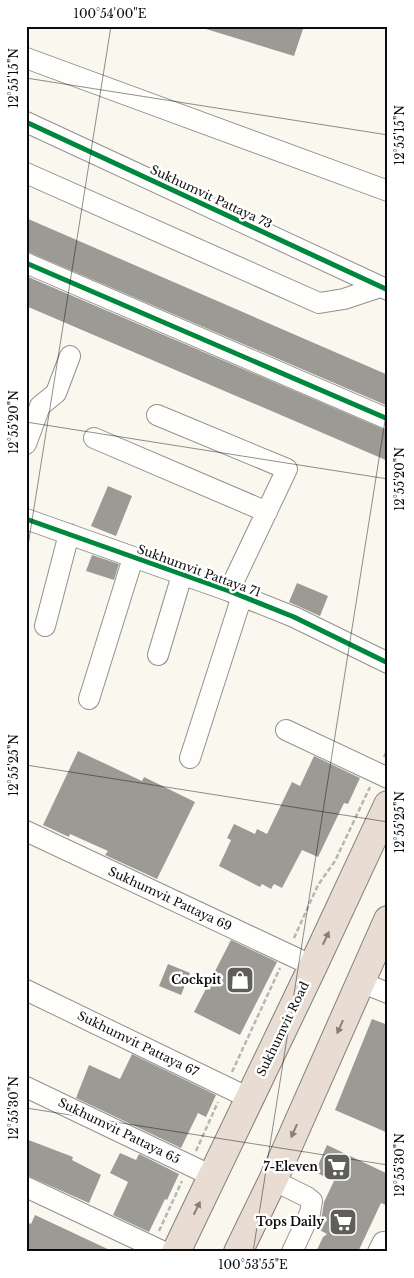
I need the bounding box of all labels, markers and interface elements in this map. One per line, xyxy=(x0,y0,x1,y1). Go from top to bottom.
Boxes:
text: 100°54'00"E xyxy=(74,6,147,21)
text: 12°55'15"N xyxy=(6,48,21,108)
text: 12°55'15"N xyxy=(392,105,407,165)
street label: Sukhumvit Pattaya 73 xyxy=(148,162,275,231)
text: 12°55'20"N xyxy=(6,390,21,454)
text: 12°55'20"N xyxy=(392,447,407,511)
street label: Sukhumvit Pattaya 71 xyxy=(135,541,263,600)
text: 12°55'25"N xyxy=(6,734,21,796)
text: 12°55'25"N xyxy=(392,791,407,853)
street label: Sukhumvit Pattaya 69 xyxy=(106,863,234,934)
one-way arrow xyxy=(322,931,330,945)
shop icon: Cockpit xyxy=(225,965,255,995)
place label: Cockpit xyxy=(171,972,221,987)
street label: Sukhumvit Road xyxy=(253,979,312,1079)
street label: Sukhumvit Pattaya 67 xyxy=(75,1008,202,1080)
one-way arrow xyxy=(336,1020,344,1034)
text: 12°55'30"N xyxy=(6,1076,21,1140)
street label: Sukhumvit Pattaya 65 xyxy=(56,1094,183,1167)
one-way arrow xyxy=(289,1124,297,1138)
text: 12°55'30"N xyxy=(392,1133,407,1197)
supermarket icon: 7-Eleven xyxy=(322,1152,352,1182)
place label: 7-Eleven xyxy=(263,1159,318,1174)
one-way arrow xyxy=(193,1201,201,1215)
supermarket icon: Tops Daily xyxy=(328,1207,358,1237)
place label: Tops Daily xyxy=(256,1214,324,1229)
text: 100°53'55"E xyxy=(218,1257,288,1272)

